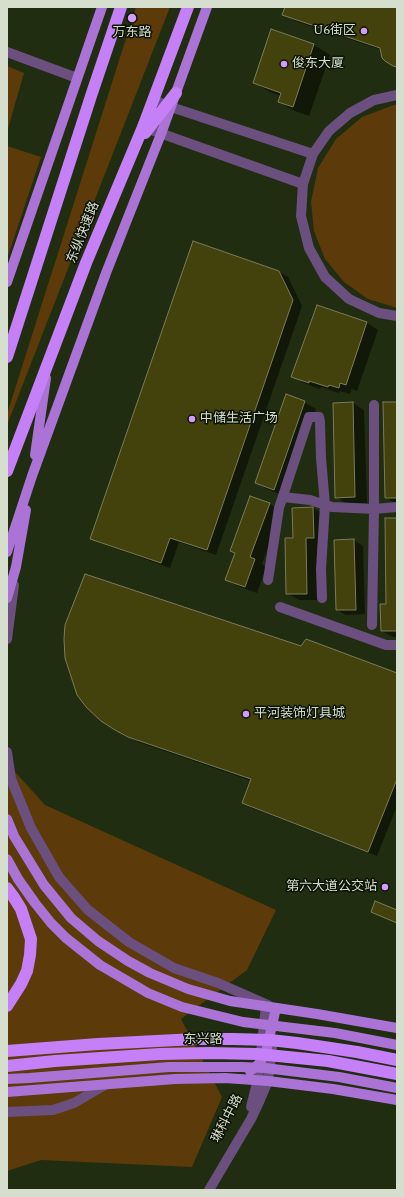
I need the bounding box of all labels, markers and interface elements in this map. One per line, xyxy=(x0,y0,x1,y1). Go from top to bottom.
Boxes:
marker: 万东路 xyxy=(126,12,138,24)
place label: U6街区 xyxy=(313,23,356,39)
place label: 万东路 xyxy=(113,25,151,41)
marker: U6街区 xyxy=(359,26,369,36)
place label: 俊东大厦 xyxy=(292,56,344,72)
marker: 俊东大厦 xyxy=(279,59,289,69)
street label: 东纵快速路 xyxy=(65,200,103,266)
place label: 中储生活广场 xyxy=(200,411,278,427)
marker: 中储生活广场 xyxy=(187,414,197,424)
place label: 平河装饰灯具城 xyxy=(254,706,345,722)
marker: 平河装饰灯具城 xyxy=(241,709,251,719)
place label: 第六大道公交站 xyxy=(286,879,377,895)
marker: 第六大道公交站 xyxy=(380,882,390,892)
street label: 东兴路 xyxy=(184,1032,222,1048)
street label: 琳科中路 xyxy=(209,1092,247,1146)

